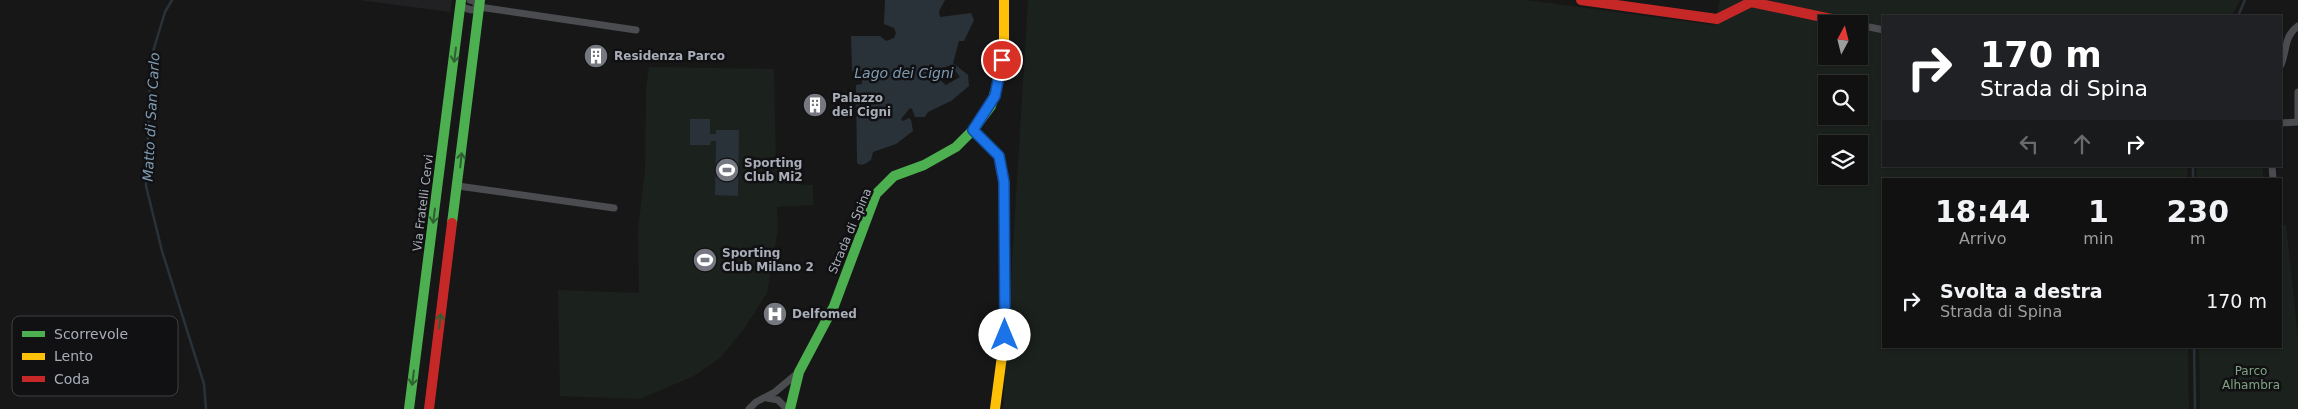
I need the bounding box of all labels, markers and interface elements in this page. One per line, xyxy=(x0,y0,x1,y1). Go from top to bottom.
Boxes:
north arrow xyxy=(1818,15,1868,65)
map controls xyxy=(1818,15,1868,185)
icon: right xyxy=(1897,35,1962,100)
text: 170 m xyxy=(1980,35,2102,75)
pin xyxy=(981,39,1023,81)
building icon: Residenza Parco xyxy=(583,43,609,69)
icon: arrive xyxy=(988,46,1016,74)
one-way arrow xyxy=(450,47,460,63)
place label: Residenza Parco xyxy=(614,49,725,63)
water label: Matto di San Carlo xyxy=(140,52,162,182)
water label: Lago dei Cigni xyxy=(854,65,954,81)
button: search xyxy=(1818,75,1868,125)
text: Strada di Spina xyxy=(1980,76,2148,101)
place label: Palazzo dei Cigni xyxy=(832,91,891,119)
building icon: Palazzo dei Cigni xyxy=(802,92,828,118)
icon: left xyxy=(2015,130,2043,158)
icon: ahead xyxy=(2068,130,2096,158)
icon: right xyxy=(2121,130,2149,158)
button: layers xyxy=(1818,135,1868,185)
one-way arrow xyxy=(456,152,466,168)
street label: Via Fratelli Cervi xyxy=(410,154,436,252)
place label: Sporting Club Mi2 xyxy=(744,156,803,184)
sports icon: Sporting Club Mi2 xyxy=(714,157,740,183)
street label: Strada di Spina xyxy=(826,186,874,276)
text: 18:44 xyxy=(1935,194,2030,229)
text: 1 xyxy=(2088,194,2109,229)
text: 230 xyxy=(2166,194,2229,229)
one-way arrow xyxy=(429,208,439,224)
text: Arrivo xyxy=(1959,229,2006,248)
text: min xyxy=(2083,229,2114,248)
text: m xyxy=(2190,229,2206,248)
place label: Sporting Club Milano 2 xyxy=(722,246,814,274)
sports icon: Sporting Club Milano 2 xyxy=(692,247,718,273)
text: Svolta a destra xyxy=(1940,280,2103,302)
icon: right xyxy=(1897,287,1925,315)
text: 170 m xyxy=(2206,290,2267,312)
hospital icon: Delfomed xyxy=(762,301,788,327)
text: Strada di Spina xyxy=(1940,302,2062,321)
place label: Delfomed xyxy=(792,307,857,321)
position arrow xyxy=(978,308,1030,360)
one-way arrow xyxy=(436,313,446,329)
legend xyxy=(12,316,178,396)
text: Scorrevole xyxy=(54,326,128,342)
text: Lento xyxy=(54,348,93,364)
park label: Parco Alhambra xyxy=(2222,364,2280,392)
one-way arrow xyxy=(408,369,418,385)
text: Coda xyxy=(54,371,90,387)

